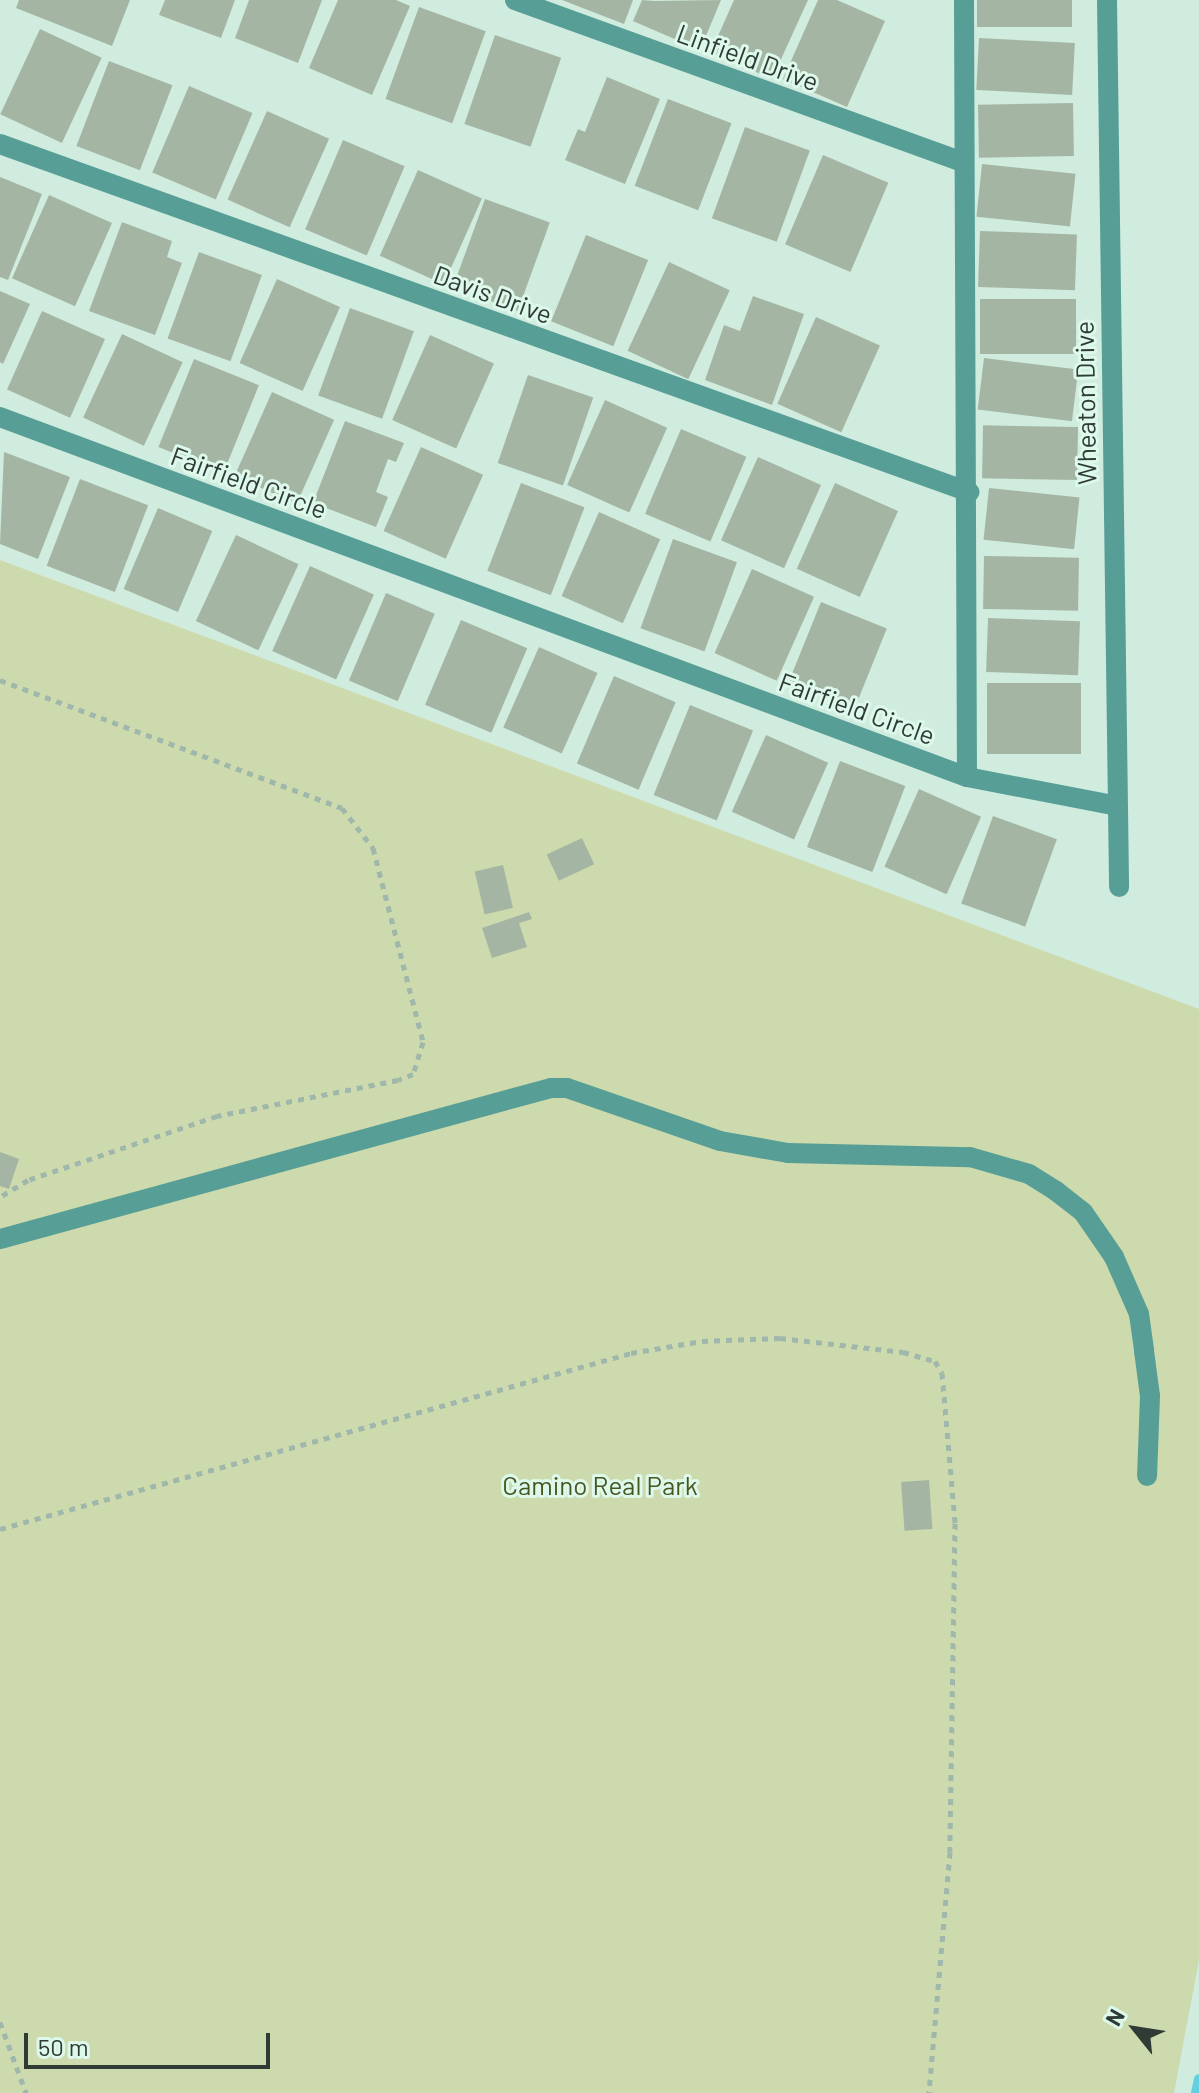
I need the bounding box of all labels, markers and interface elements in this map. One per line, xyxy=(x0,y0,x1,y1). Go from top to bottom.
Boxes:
street label: Linfield Drive xyxy=(673,17,823,97)
street label: Davis Drive xyxy=(430,258,556,330)
street label: Wheaton Drive xyxy=(1068,321,1102,485)
street label: Fairfield Circle xyxy=(167,439,331,525)
street label: Fairfield Circle xyxy=(775,665,939,751)
park label: Camino Real Park xyxy=(502,1469,698,1501)
north arrow xyxy=(1095,1989,1175,2069)
text: N xyxy=(1099,2004,1129,2030)
scale bar xyxy=(28,2017,274,2067)
text: 50 m xyxy=(38,2032,89,2061)

